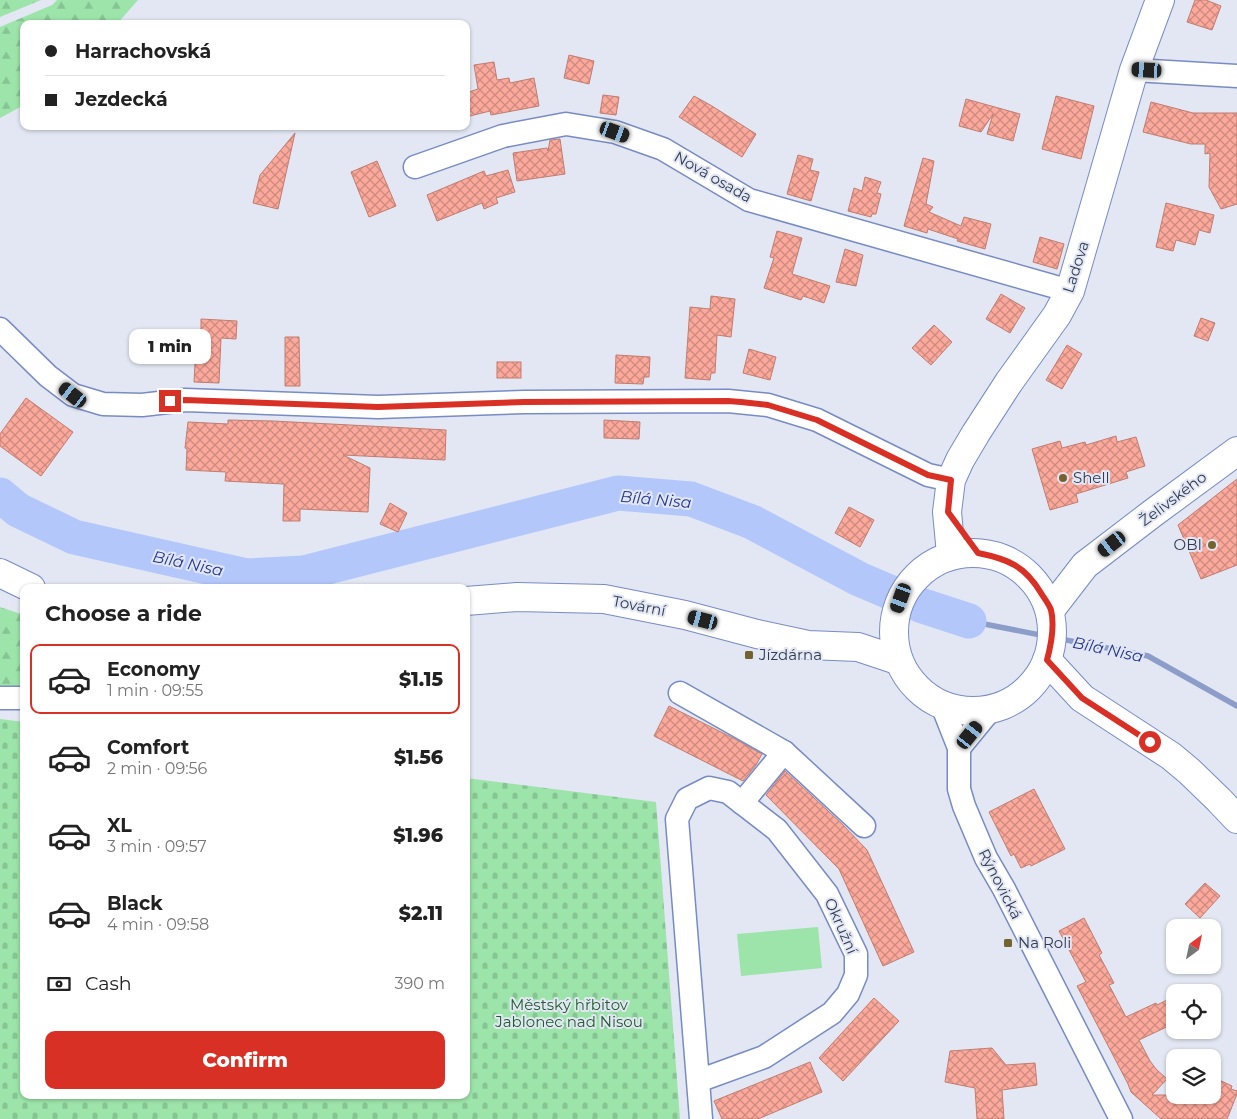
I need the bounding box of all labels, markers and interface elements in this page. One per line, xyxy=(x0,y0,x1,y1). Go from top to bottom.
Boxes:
text: Harrachovská xyxy=(75,40,211,63)
car xyxy=(1131,62,1162,78)
text: Jezdecká xyxy=(75,88,168,111)
car xyxy=(598,120,631,144)
street label: Nová osada xyxy=(671,147,755,206)
street label: Ladova xyxy=(1058,238,1093,295)
callout: 1 min xyxy=(129,328,211,364)
text: 1 min xyxy=(148,337,192,356)
car xyxy=(56,380,89,410)
route end xyxy=(159,390,181,412)
street label: Želivského xyxy=(1135,467,1210,530)
place label: Shell xyxy=(1073,468,1110,487)
marker: Shell xyxy=(1057,472,1069,484)
water label: Bílá Nisa xyxy=(619,487,693,512)
car xyxy=(1095,529,1128,559)
place label: OBI xyxy=(1174,535,1202,554)
marker: OBI xyxy=(1206,539,1218,551)
water label: Bílá Nisa xyxy=(151,547,225,580)
car xyxy=(888,581,913,615)
street label: Tovární xyxy=(611,591,668,620)
text: Choose a ride xyxy=(45,600,202,627)
car xyxy=(686,609,719,631)
water label: Bílá Nisa xyxy=(1071,633,1145,666)
place label: Jízdárna xyxy=(758,645,822,664)
marker: Jízdárna xyxy=(743,649,755,661)
icon: car xyxy=(47,657,92,702)
text: Economy xyxy=(107,658,200,681)
text: $1.15 xyxy=(399,668,443,691)
text: 1 min · 09:55 xyxy=(107,681,203,700)
car xyxy=(954,719,985,751)
route start xyxy=(1139,731,1161,753)
icon: car xyxy=(47,735,92,780)
text: Comfort xyxy=(107,736,189,759)
text: $1.56 xyxy=(394,746,443,769)
text: 2 min · 09:56 xyxy=(107,759,207,778)
icon: car xyxy=(47,813,92,858)
text: XL xyxy=(107,814,132,837)
text: $1.96 xyxy=(393,824,443,847)
text: 3 min · 09:57 xyxy=(107,837,207,856)
street label: Rýnovická xyxy=(975,845,1026,922)
icon: car xyxy=(47,891,92,936)
text: Black xyxy=(107,892,163,915)
street label: Okružní xyxy=(821,895,863,958)
text: $2.11 xyxy=(399,902,443,925)
text: 4 min · 09:58 xyxy=(107,915,209,934)
north arrow xyxy=(1166,919,1221,974)
map controls xyxy=(1166,919,1221,1104)
place label: Na Roli xyxy=(1018,933,1071,952)
marker: Na Roli xyxy=(1002,937,1014,949)
icon: cash xyxy=(45,970,73,998)
text: Cash xyxy=(85,972,132,995)
text: 390 m xyxy=(394,974,445,993)
button: locate xyxy=(1166,984,1221,1039)
park label: Městský hřbitov Jablonec nad Nisou xyxy=(494,995,643,1031)
button: Confirm xyxy=(45,1031,445,1089)
button: layers xyxy=(1166,1049,1221,1104)

